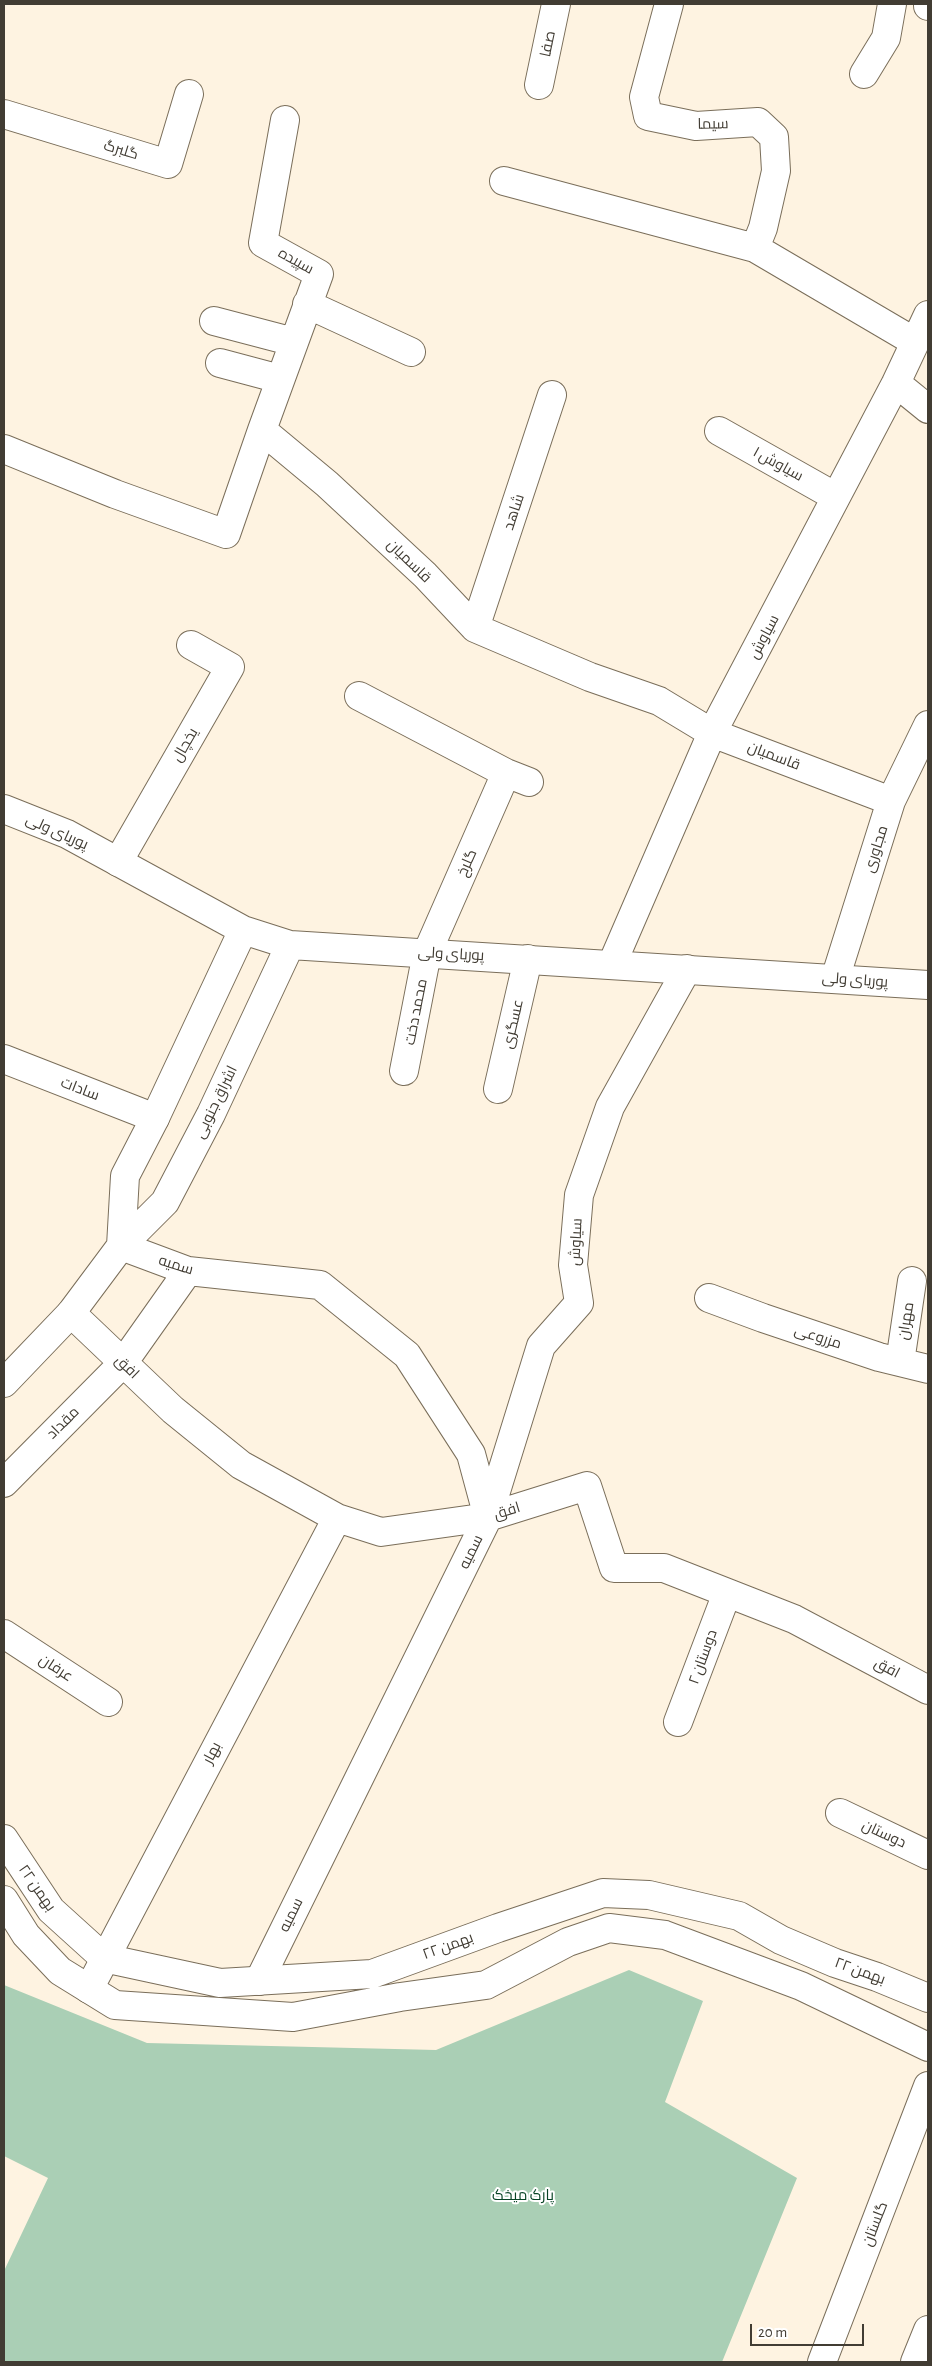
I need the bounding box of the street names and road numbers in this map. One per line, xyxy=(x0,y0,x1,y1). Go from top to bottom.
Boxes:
street label: صفا xyxy=(536,29,560,59)
street label: سیما xyxy=(697,115,729,133)
street label: گلبرگ xyxy=(101,136,141,164)
street label: سپیده xyxy=(275,244,317,278)
street label: سیاوش ۱ xyxy=(750,443,806,485)
street label: شاهد xyxy=(500,492,528,532)
street label: قاسمیان xyxy=(383,535,435,587)
street label: سیاوش xyxy=(745,612,783,662)
street label: یخچال xyxy=(168,725,202,765)
street label: قاسمیان xyxy=(745,738,803,774)
street label: پوریای ولی xyxy=(23,810,91,854)
street label: مجاوری xyxy=(860,823,892,875)
street label: گلرخ xyxy=(453,847,481,879)
street label: پوریای ولی xyxy=(417,943,485,965)
street label: پوریای ولی xyxy=(821,969,889,991)
street label: محمد دخت xyxy=(401,977,431,1047)
street label: عسگری xyxy=(499,997,527,1051)
street label: اشراق جنوبی xyxy=(191,1063,241,1141)
street label: سادات xyxy=(58,1073,102,1105)
street label: سیاوش xyxy=(566,1218,586,1266)
street label: سمیه xyxy=(156,1251,196,1279)
street label: مهران xyxy=(894,1301,918,1341)
street label: مزروعی xyxy=(792,1321,844,1353)
street label: افق xyxy=(111,1351,143,1383)
street label: مقداد xyxy=(43,1403,83,1443)
street label: افق xyxy=(492,1499,522,1523)
street label: سمیه xyxy=(455,1532,487,1572)
street label: دوستان ۲ xyxy=(685,1627,721,1687)
street label: عرفان xyxy=(36,1650,76,1686)
street label: افق xyxy=(871,1654,903,1682)
street label: بهار xyxy=(199,1739,225,1767)
street label: دوستان xyxy=(859,1816,909,1852)
street label: ۲۲ بهمن xyxy=(14,1861,60,1915)
street label: سمیه xyxy=(275,1895,307,1935)
street label: ۲۲ بهمن xyxy=(420,1929,476,1963)
street label: ۲۲ بهمن xyxy=(832,1954,888,1988)
street label: گلستان xyxy=(858,2199,892,2249)

